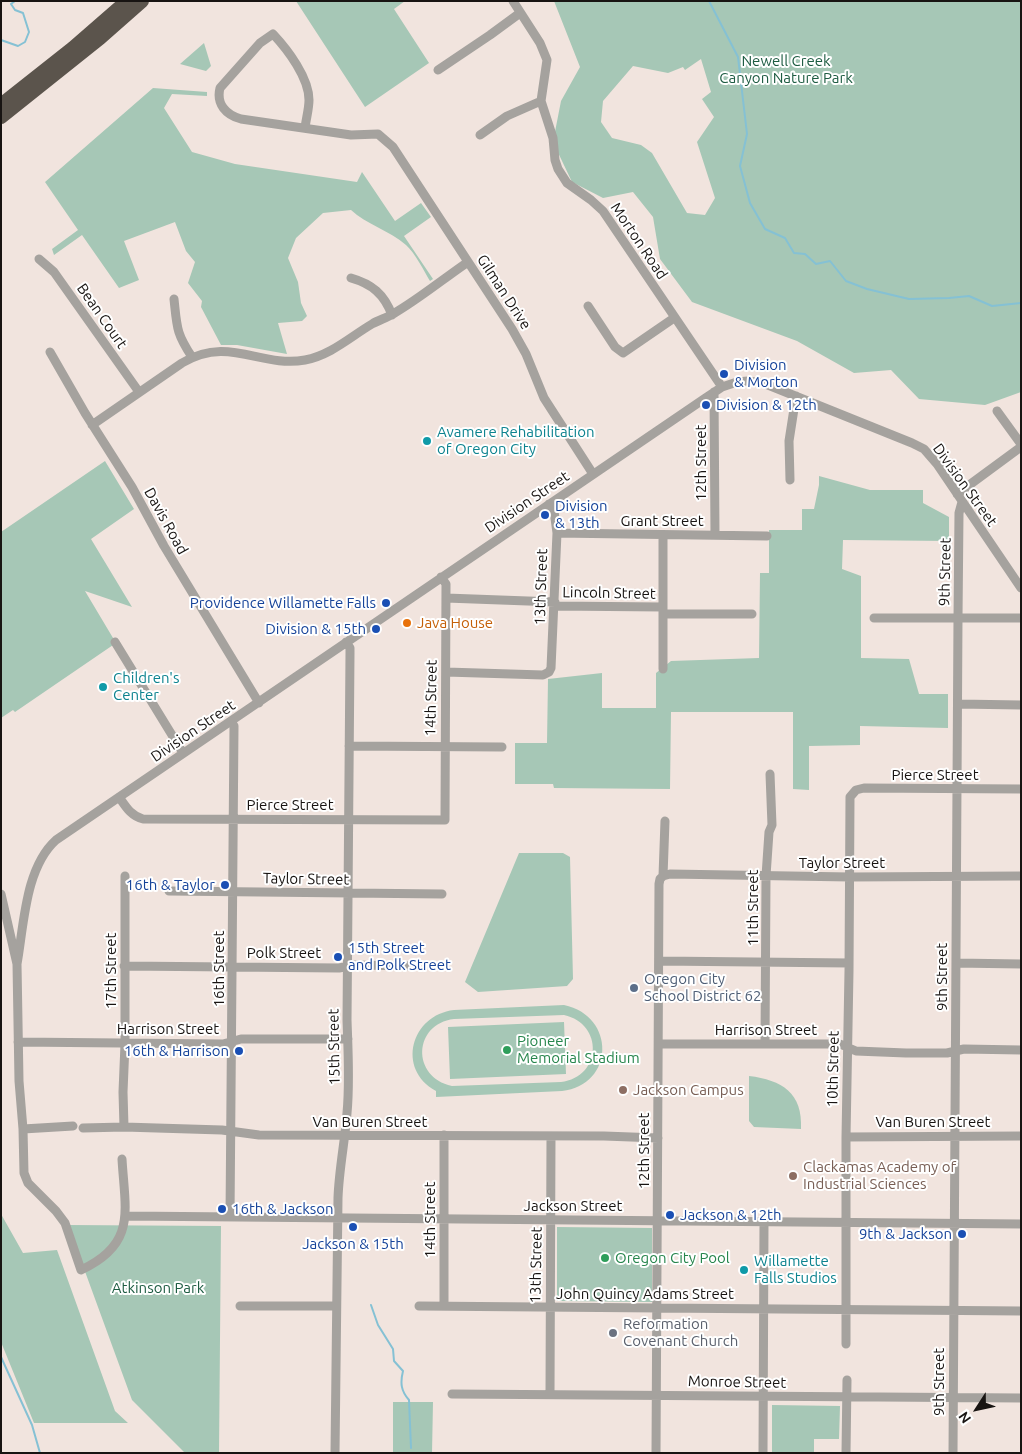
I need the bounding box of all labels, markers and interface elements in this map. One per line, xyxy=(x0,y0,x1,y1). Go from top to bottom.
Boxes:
park label: Newell Creek Canyon Nature Park xyxy=(719,52,853,87)
street label: Morton Road xyxy=(607,199,671,283)
street label: Gilman Drive xyxy=(473,251,535,333)
street label: Bean Court xyxy=(73,280,131,352)
place label: Division & Morton xyxy=(734,356,798,391)
marker: Division & Morton xyxy=(718,368,730,380)
place label: Division & 12th xyxy=(716,396,817,414)
marker: Division & 12th xyxy=(700,399,712,411)
place label: Avamere Rehabilitation of Oregon City xyxy=(437,423,594,458)
street label: 12th Street xyxy=(692,425,710,501)
marker: Avamere Rehabilitation of Oregon City xyxy=(421,435,433,447)
street label: Division Street xyxy=(929,440,1001,530)
street label: Division Street xyxy=(481,467,573,537)
street label: Davis Road xyxy=(140,484,192,558)
place label: Division & 13th xyxy=(555,497,608,532)
marker: Division & 13th xyxy=(539,509,551,521)
street label: Grant Street xyxy=(620,512,704,530)
street label: 9th Street xyxy=(935,538,955,606)
street label: 13th Street xyxy=(531,548,551,626)
street label: Lincoln Street xyxy=(562,583,656,603)
place label: Providence Willamette Falls xyxy=(190,594,376,612)
marker: Providence Willamette Falls xyxy=(380,597,392,609)
place label: Java House xyxy=(417,614,493,632)
marker: Java House xyxy=(401,617,413,629)
place label: Division & 15th xyxy=(265,620,366,638)
marker: Division & 15th xyxy=(370,623,382,635)
street label: 14th Street xyxy=(421,660,441,736)
place label: Children's Center xyxy=(113,669,179,704)
marker: Children's Center xyxy=(97,681,109,693)
street label: Division Street xyxy=(147,696,239,766)
street label: Pierce Street xyxy=(891,766,979,784)
street label: Pierce Street xyxy=(246,796,334,814)
street label: Taylor Street xyxy=(799,854,885,872)
street label: Taylor Street xyxy=(263,869,349,889)
street label: 11th Street xyxy=(744,870,762,946)
place label: 16th & Taylor xyxy=(126,876,215,894)
marker: 16th & Taylor xyxy=(219,879,231,891)
street label: 16th Street xyxy=(210,931,228,1007)
street label: 17th Street xyxy=(102,933,120,1009)
place label: 15th Street and Polk Street xyxy=(348,939,451,974)
street label: 9th Street xyxy=(933,943,951,1011)
street label: Polk Street xyxy=(247,944,321,962)
marker: 15th Street and Polk Street xyxy=(332,951,344,963)
place label: Oregon City School District 62 xyxy=(644,970,762,1005)
marker: Oregon City School District 62 xyxy=(628,982,640,994)
street label: 15th Street xyxy=(324,1009,344,1085)
street label: Harrison Street xyxy=(117,1020,219,1038)
street label: Harrison Street xyxy=(715,1021,817,1039)
street label: 10th Street xyxy=(823,1031,843,1107)
place label: Pioneer Memorial Stadium xyxy=(517,1032,640,1067)
place label: 16th & Harrison xyxy=(124,1042,229,1060)
marker: Pioneer Memorial Stadium xyxy=(501,1044,513,1056)
marker: 16th & Harrison xyxy=(233,1045,245,1057)
place label: Jackson Campus xyxy=(633,1081,744,1099)
marker: Jackson Campus xyxy=(617,1084,629,1096)
street label: Van Buren Street xyxy=(313,1113,427,1131)
street label: 12th Street xyxy=(635,1113,653,1189)
street label: Van Buren Street xyxy=(876,1113,990,1131)
place label: Clackamas Academy of Industrial Sciences xyxy=(803,1158,956,1193)
marker: Clackamas Academy of Industrial Sciences xyxy=(787,1170,799,1182)
street label: 14th Street xyxy=(421,1182,439,1258)
street label: Jackson Street xyxy=(524,1197,622,1215)
place label: 16th & Jackson xyxy=(232,1200,334,1218)
marker: 16th & Jackson xyxy=(216,1203,228,1215)
place label: Jackson & 12th xyxy=(680,1206,782,1224)
marker: Jackson & 12th xyxy=(664,1209,676,1221)
marker: Jackson & 15th xyxy=(347,1221,359,1233)
place label: 9th & Jackson xyxy=(859,1225,952,1243)
street label: 13th Street xyxy=(526,1227,546,1303)
marker: 9th & Jackson xyxy=(956,1228,968,1240)
place label: Jackson & 15th xyxy=(302,1235,404,1253)
place label: Oregon City Pool xyxy=(615,1249,730,1267)
marker: Oregon City Pool xyxy=(599,1252,611,1264)
place label: Willamette Falls Studios xyxy=(754,1252,837,1287)
marker: Willamette Falls Studios xyxy=(738,1264,750,1276)
park label: Atkinson Park xyxy=(112,1279,204,1297)
street label: John Quincy Adams Street xyxy=(556,1285,734,1303)
place label: Reformation Covenant Church xyxy=(623,1315,738,1350)
marker: Reformation Covenant Church xyxy=(607,1327,619,1339)
street label: 9th Street xyxy=(930,1348,948,1416)
street label: Monroe Street xyxy=(688,1372,786,1392)
north arrow xyxy=(952,1384,1002,1434)
text: N xyxy=(955,1409,974,1426)

